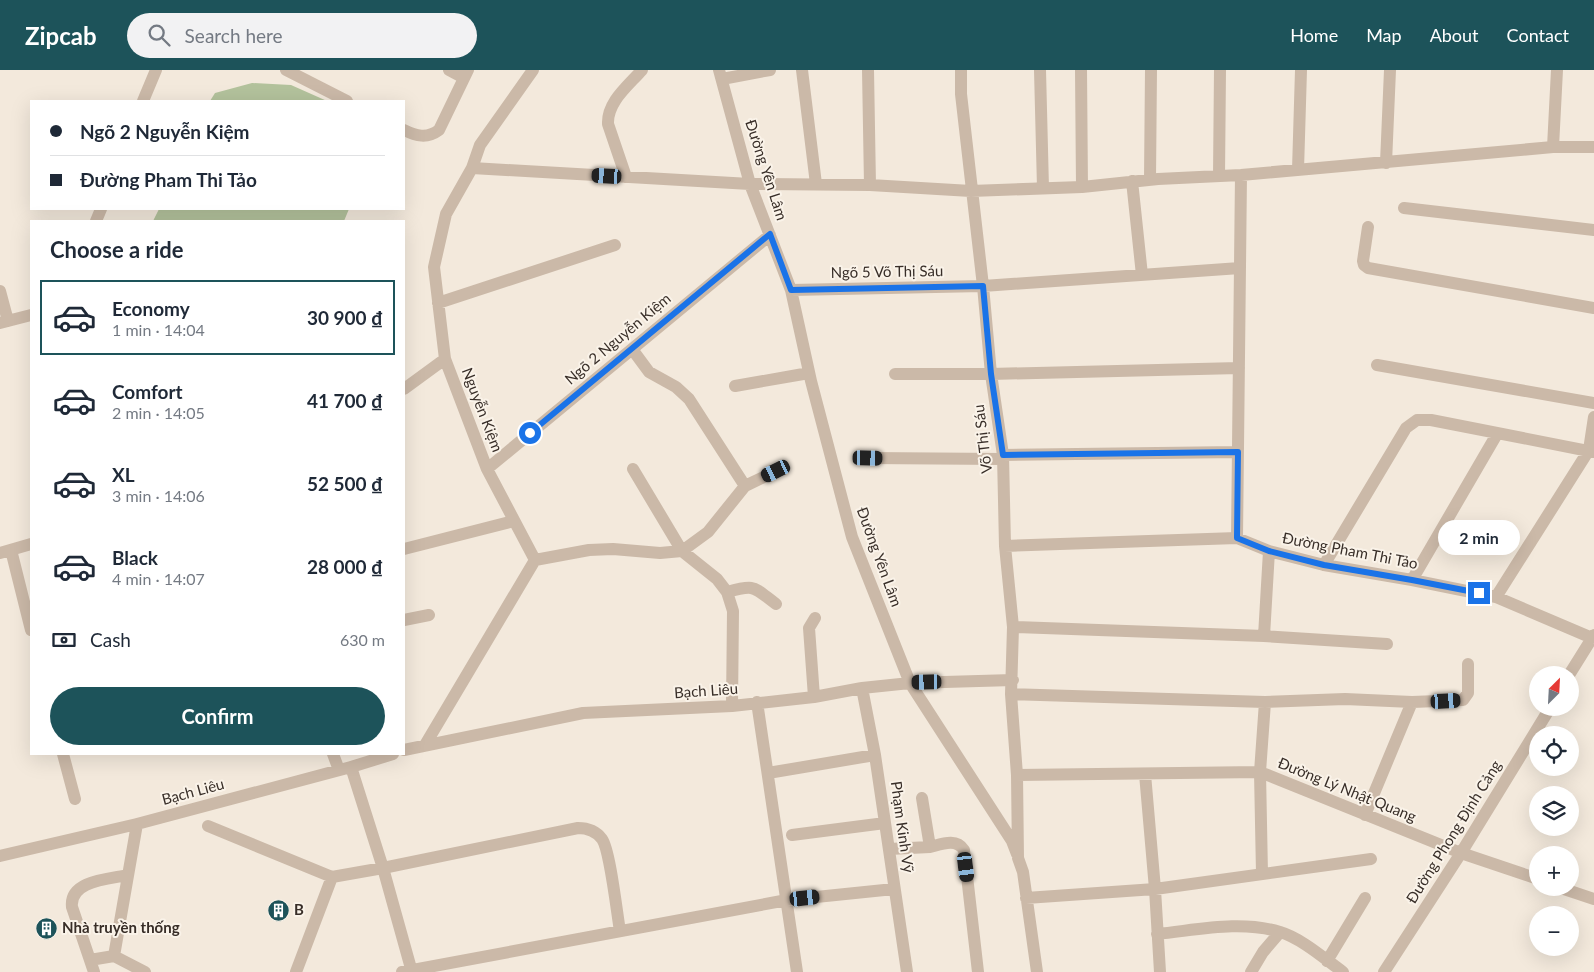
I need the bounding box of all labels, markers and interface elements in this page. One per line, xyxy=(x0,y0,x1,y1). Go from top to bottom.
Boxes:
search box xyxy=(127,13,477,58)
text: Zipcab xyxy=(25,21,97,50)
icon: search xyxy=(145,21,173,49)
text: Search here xyxy=(185,24,283,47)
text: Home xyxy=(1290,24,1338,46)
text: Map xyxy=(1366,24,1402,46)
text: About xyxy=(1430,24,1479,46)
text: Contact xyxy=(1507,24,1569,46)
street label: Đường Yên Lâm xyxy=(742,117,792,222)
text: Ngõ 2 Nguyễn Kiệm xyxy=(80,120,250,143)
text: Đường Pham Thi Tảo xyxy=(80,168,257,191)
car xyxy=(591,168,622,184)
text: Choose a ride xyxy=(50,236,184,263)
street label: Ngõ 5 Võ Thị Sáu xyxy=(831,261,943,281)
street label: Ngõ 2 Nguyễn Kiệm xyxy=(561,289,674,388)
icon: car xyxy=(52,295,97,340)
text: Economy xyxy=(112,297,190,320)
text: 30 900 ₫ xyxy=(307,306,383,329)
text: 1 min · 14:04 xyxy=(112,320,205,339)
street label: Nguyễn Kiệm xyxy=(459,365,507,454)
icon: car xyxy=(52,378,97,423)
text: Comfort xyxy=(112,380,183,403)
text: 41 700 ₫ xyxy=(307,389,383,412)
text: 2 min · 14:05 xyxy=(112,403,205,422)
street label: Võ Thị Sáu xyxy=(969,404,995,475)
route start xyxy=(519,422,541,444)
car xyxy=(852,450,883,466)
car xyxy=(759,458,792,484)
icon: car xyxy=(52,461,97,506)
text: XL xyxy=(112,463,135,486)
text: 52 500 ₫ xyxy=(307,472,383,495)
text: 3 min · 14:06 xyxy=(112,486,205,505)
street label: Đường Yên Lâm xyxy=(854,504,906,609)
callout: 2 min xyxy=(1438,520,1520,556)
street label: Đường Pham Thi Tảo xyxy=(1281,528,1420,572)
text: 2 min xyxy=(1459,528,1499,547)
icon: car xyxy=(52,544,97,589)
text: Black xyxy=(112,546,158,569)
text: 28 000 ₫ xyxy=(307,555,383,578)
text: 4 min · 14:07 xyxy=(112,569,205,588)
route end xyxy=(1468,582,1490,604)
icon: cash xyxy=(50,626,78,654)
text: Cash xyxy=(90,628,131,651)
text: 630 m xyxy=(340,630,385,649)
north arrow xyxy=(1529,666,1579,716)
map controls xyxy=(1529,666,1579,956)
car xyxy=(911,674,942,690)
street label: Bạch Liêu xyxy=(673,679,738,701)
button: Confirm xyxy=(50,687,385,745)
car xyxy=(1430,693,1461,709)
button: locate xyxy=(1529,726,1579,776)
street label: Đường Lý Nhật Quang xyxy=(1276,753,1419,825)
street label: Đường Phong Định Cảng xyxy=(1402,757,1505,906)
street label: Bạch Liêu xyxy=(160,774,226,808)
street label: Phạm Kinh Vỹ xyxy=(888,780,918,874)
button: layers xyxy=(1529,786,1579,836)
button: + xyxy=(1529,846,1579,896)
car xyxy=(956,851,975,883)
car xyxy=(789,889,820,907)
building icon: B xyxy=(266,898,290,922)
place label: B xyxy=(294,900,304,918)
button: − xyxy=(1529,906,1579,956)
building icon: Nhà truyền thống xyxy=(34,916,58,940)
place label: Nhà truyền thống xyxy=(62,918,180,936)

